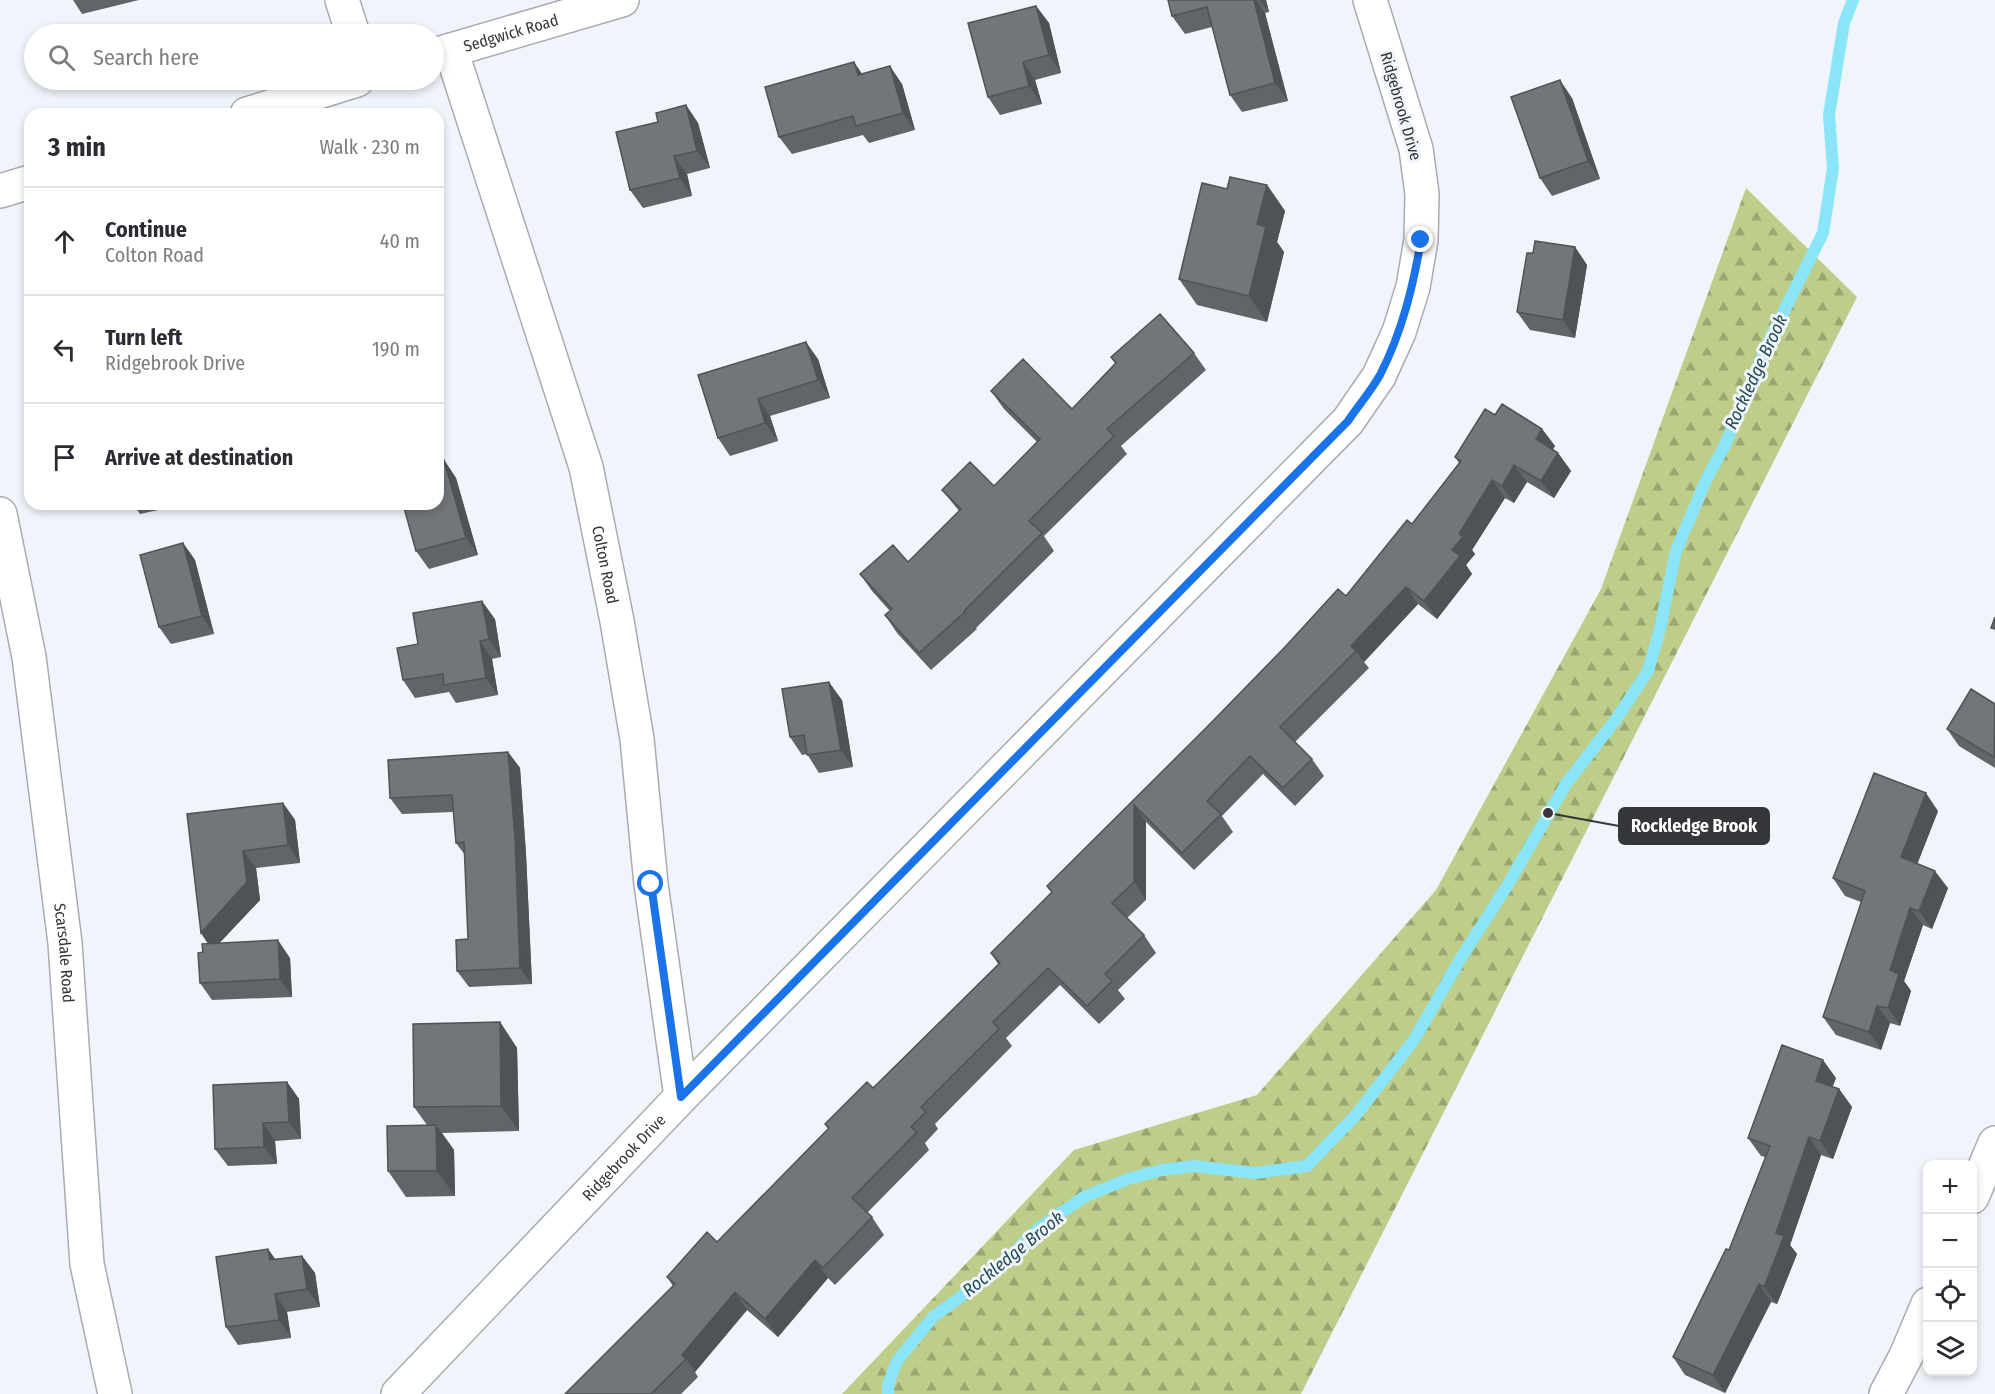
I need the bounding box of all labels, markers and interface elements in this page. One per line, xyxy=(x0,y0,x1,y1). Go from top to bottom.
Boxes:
street label: Sedgwick Road xyxy=(461,10,560,55)
search box xyxy=(24,24,444,90)
icon: search xyxy=(45,41,78,74)
text: Search here xyxy=(93,44,199,71)
street label: Ridgebrook Drive xyxy=(1376,50,1426,163)
text: 3 min xyxy=(48,132,106,163)
text: Walk · 230 m xyxy=(319,135,420,159)
text: Continue xyxy=(105,216,187,243)
icon: ahead xyxy=(48,225,81,258)
route end xyxy=(1407,226,1433,252)
text: 40 m xyxy=(380,229,420,253)
text: Colton Road xyxy=(105,243,204,267)
water label: Rockledge Brook xyxy=(1720,311,1792,433)
text: Turn left xyxy=(105,324,183,351)
icon: left xyxy=(48,333,81,366)
text: 190 m xyxy=(372,337,420,361)
text: Ridgebrook Drive xyxy=(105,351,245,375)
icon: arrive xyxy=(48,441,81,474)
text: Arrive at destination xyxy=(105,444,293,471)
street label: Colton Road xyxy=(589,524,623,605)
callout: Rockledge Brook xyxy=(1619,808,1769,844)
text: Rockledge Brook xyxy=(1631,815,1758,837)
route start xyxy=(637,870,663,896)
street label: Scarsdale Road xyxy=(51,902,79,1003)
street label: Ridgebrook Drive xyxy=(578,1110,669,1204)
map controls xyxy=(1923,1160,1977,1376)
button: + xyxy=(1923,1160,1977,1214)
water label: Rockledge Brook xyxy=(958,1206,1068,1301)
button: − xyxy=(1923,1214,1977,1268)
button: locate xyxy=(1923,1268,1977,1322)
button: layers xyxy=(1923,1322,1977,1376)

